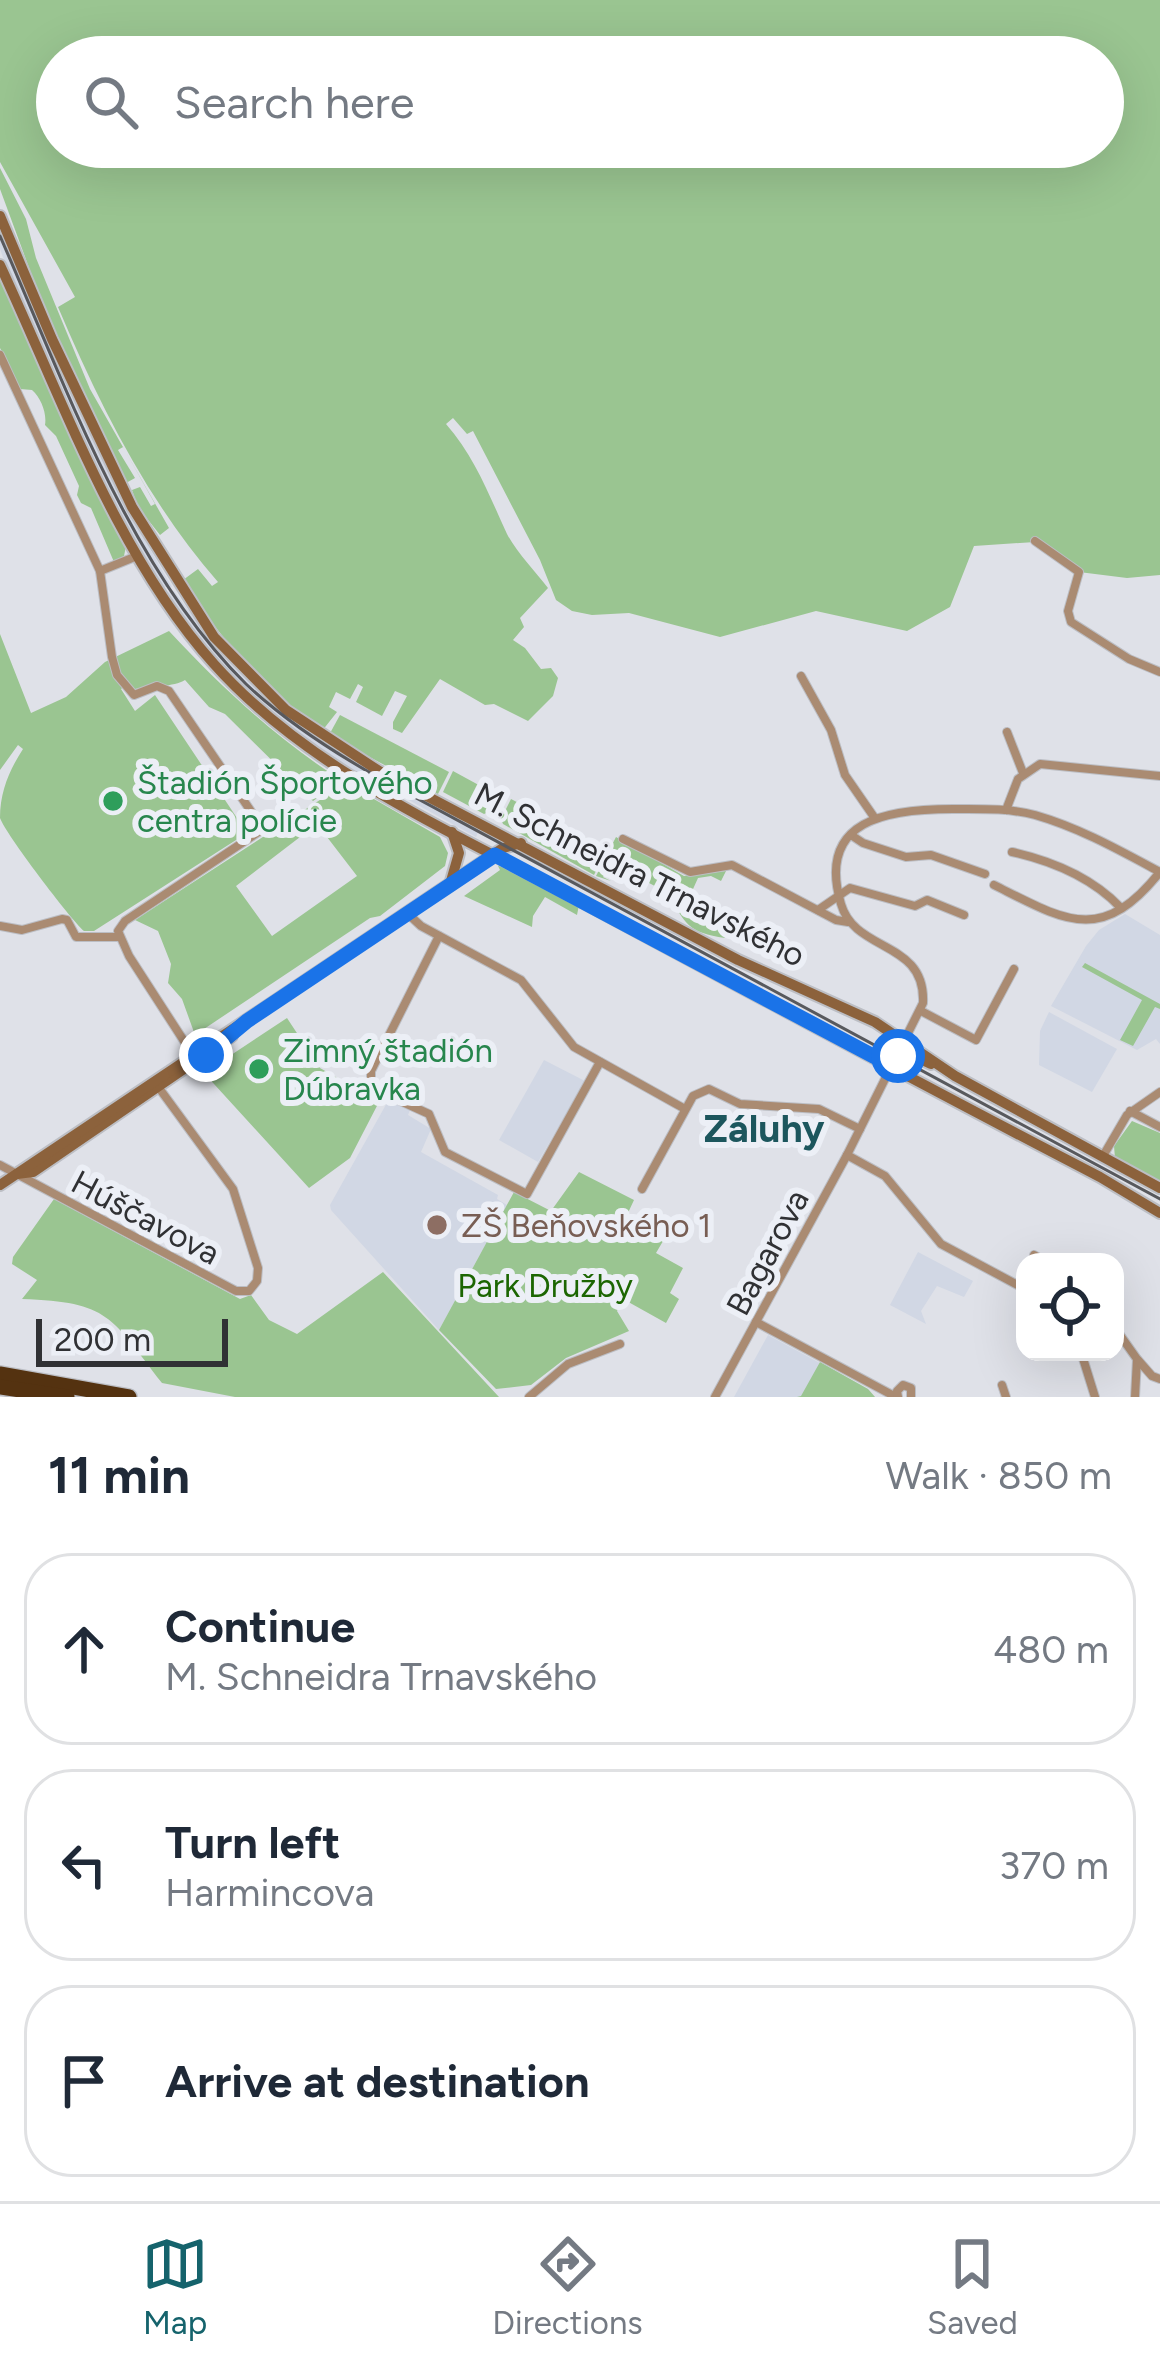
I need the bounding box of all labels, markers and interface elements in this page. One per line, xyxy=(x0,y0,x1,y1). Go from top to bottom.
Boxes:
search box xyxy=(36,36,1124,168)
icon: search xyxy=(78,69,144,135)
text: Search here xyxy=(174,75,414,129)
place label: Štadión Športového centra polície xyxy=(137,763,433,840)
street label: M. Schneidra Trnavského xyxy=(468,774,812,975)
marker: Štadión Športového centra polície xyxy=(100,788,126,814)
route end xyxy=(179,1028,233,1082)
route start xyxy=(871,1029,925,1083)
place label: Zimný štadión Dúbravka xyxy=(283,1031,493,1108)
marker: Zimný štadión Dúbravka xyxy=(246,1056,272,1082)
district label: Záluhy xyxy=(703,1105,825,1152)
street label: Húščavova xyxy=(65,1162,227,1273)
street label: Bagarova xyxy=(718,1183,817,1322)
place label: ZŠ Beňovského 1 xyxy=(461,1206,711,1245)
marker: ZŠ Beňovského 1 xyxy=(424,1212,450,1238)
map controls xyxy=(1016,1253,1124,1361)
button: locate xyxy=(1016,1253,1124,1361)
park label: Park Družby xyxy=(457,1266,633,1305)
scale bar xyxy=(36,1313,228,1366)
text: 200 m xyxy=(54,1320,151,1359)
text: 11 min xyxy=(48,1445,190,1506)
text: Walk · 850 m xyxy=(885,1452,1112,1499)
text: Continue xyxy=(165,1599,355,1653)
icon: ahead xyxy=(51,1616,117,1682)
text: 480 m xyxy=(993,1626,1109,1673)
text: M. Schneidra Trnavského xyxy=(165,1653,597,1700)
text: Turn left xyxy=(165,1815,340,1869)
icon: left xyxy=(51,1832,117,1898)
text: 370 m xyxy=(999,1842,1109,1889)
text: Harmincova xyxy=(165,1869,374,1916)
icon: arrive xyxy=(51,2048,117,2114)
text: Arrive at destination xyxy=(165,2054,589,2108)
tab: Map xyxy=(142,2231,208,2342)
tab: Directions xyxy=(492,2231,643,2342)
tab: Saved xyxy=(927,2231,1018,2342)

